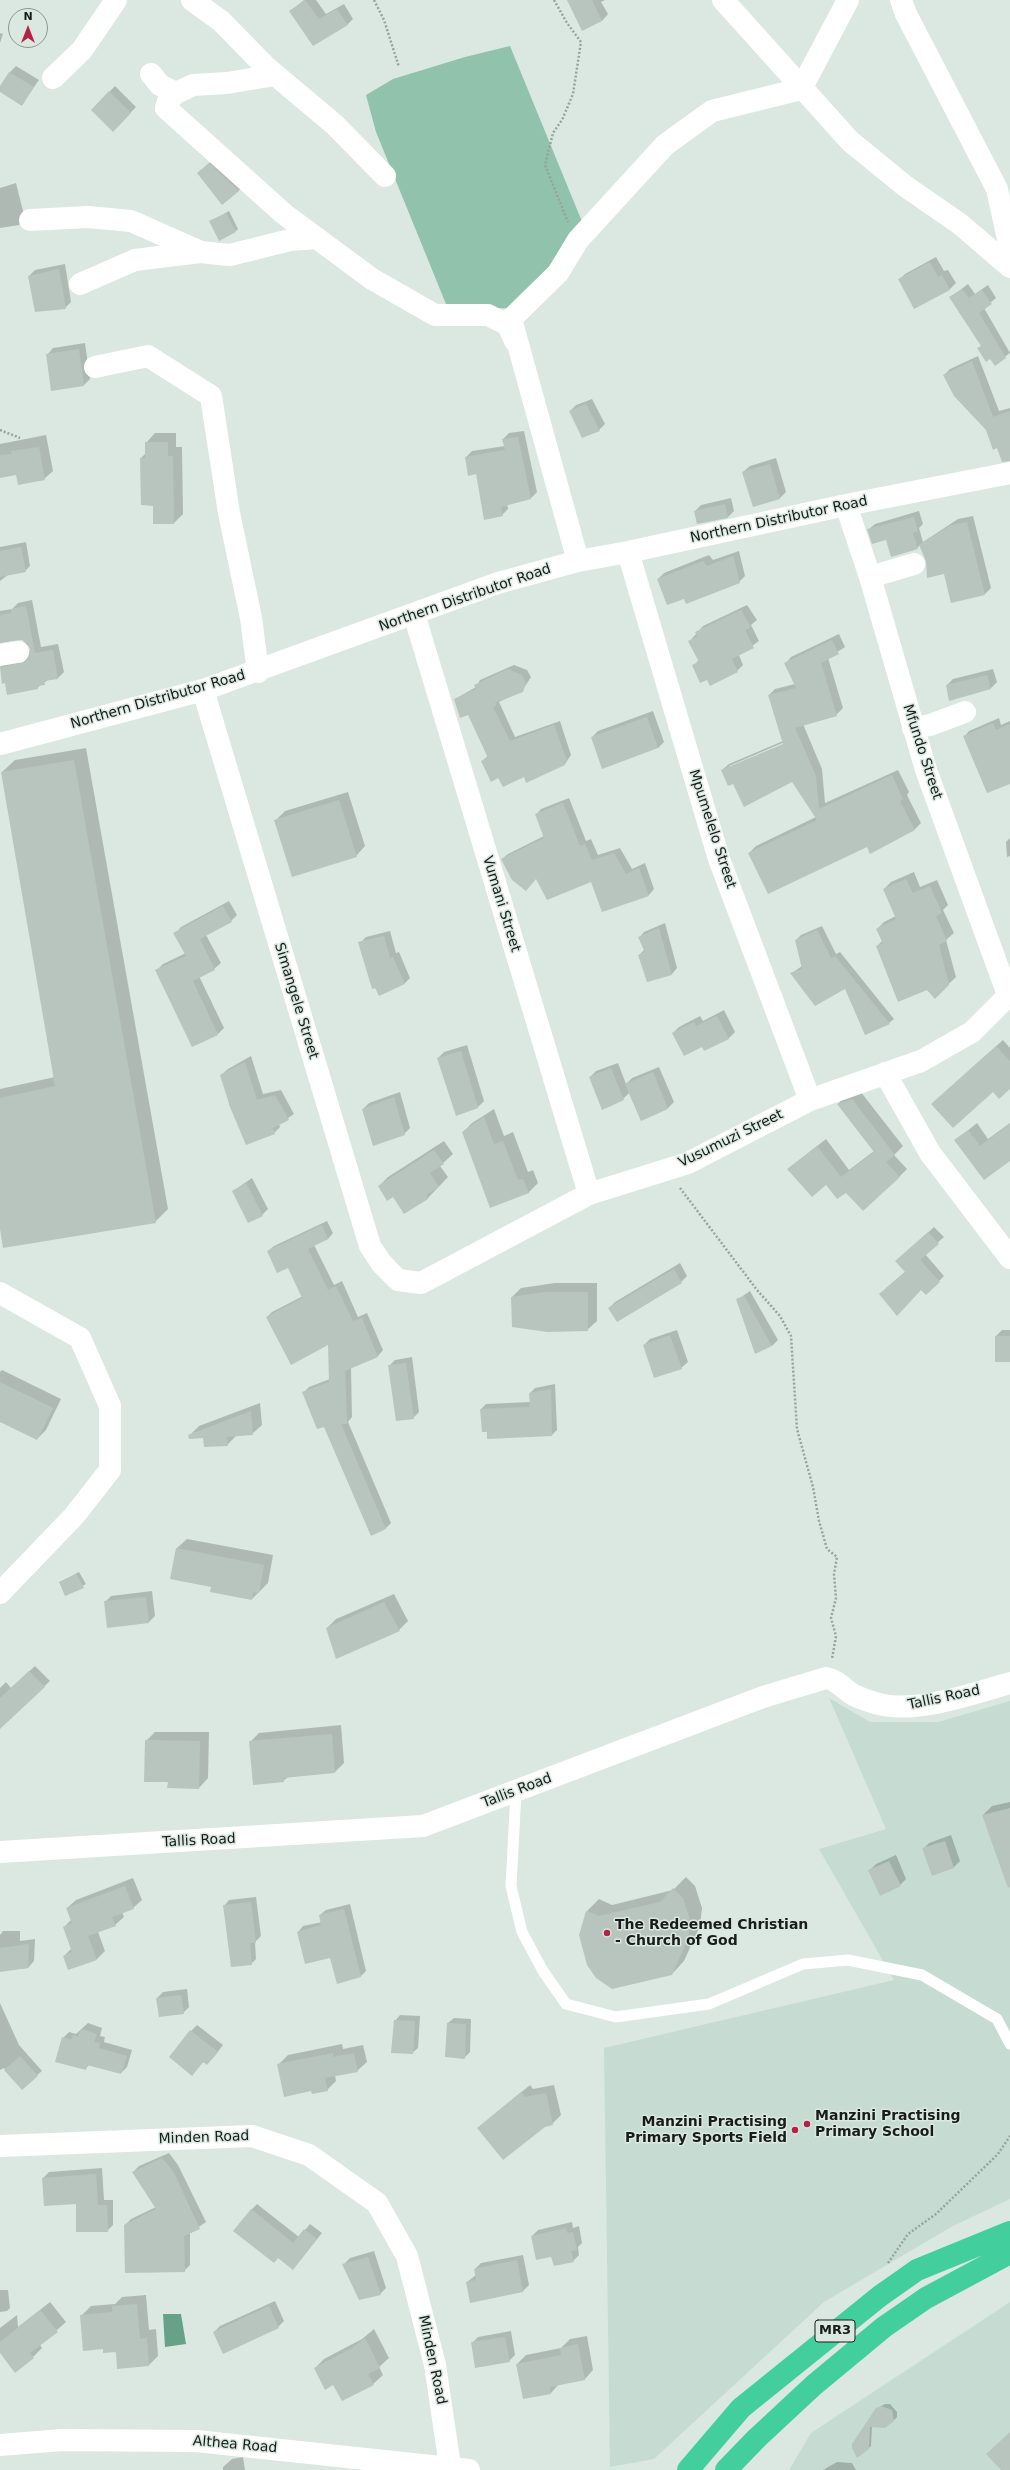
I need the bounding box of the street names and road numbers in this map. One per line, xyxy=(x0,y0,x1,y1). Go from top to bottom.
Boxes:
street label: Northern Distributor Road xyxy=(689,493,869,547)
street label: Northern Distributor Road xyxy=(377,561,553,635)
street label: Northern Distributor Road xyxy=(69,667,247,733)
street label: Mfundo Street xyxy=(899,702,945,802)
street label: Mpumelelo Street xyxy=(685,767,739,891)
street label: Vumani Street xyxy=(478,854,524,954)
street label: Simangele Street xyxy=(270,941,322,1061)
street label: Vusumuzi Street xyxy=(676,1106,786,1172)
street label: Tallis Road xyxy=(906,1682,982,1714)
street label: Tallis Road xyxy=(480,1770,554,1812)
street label: Tallis Road xyxy=(162,1831,236,1851)
street label: Minden Road xyxy=(158,2128,250,2148)
street label: Minden Road xyxy=(414,2314,450,2406)
road number: MR3 xyxy=(815,2320,855,2342)
street label: Althea Road xyxy=(192,2433,278,2457)

